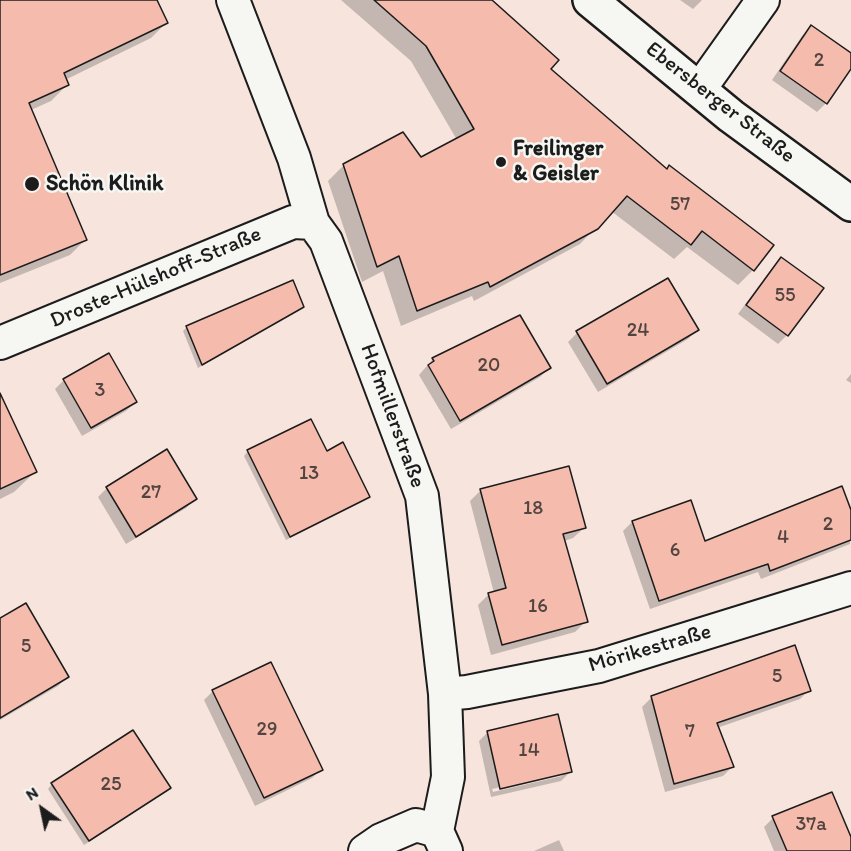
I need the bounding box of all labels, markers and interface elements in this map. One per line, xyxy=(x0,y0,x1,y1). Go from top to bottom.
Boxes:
street label: Ebersberger Straße xyxy=(640,36,800,170)
house number: 2 xyxy=(814,49,824,73)
place label: Freilinger & Geisler xyxy=(513,136,603,188)
marker: Freilinger & Geisler xyxy=(494,155,508,169)
place label: Schön Klinik xyxy=(46,171,163,197)
marker: Schön Klinik xyxy=(23,175,41,193)
house number: 57 xyxy=(670,193,690,217)
street label: Droste-Hülshoff-Straße xyxy=(46,222,266,334)
house number: 55 xyxy=(775,284,795,308)
house number: 24 xyxy=(627,319,649,343)
street label: Hofmillerstraße xyxy=(354,340,430,492)
house number: 20 xyxy=(478,354,500,378)
house number: 3 xyxy=(95,379,105,403)
house number: 13 xyxy=(299,462,319,486)
house number: 27 xyxy=(141,481,161,505)
house number: 18 xyxy=(523,497,543,521)
house number: 2 xyxy=(823,513,833,537)
house number: 4 xyxy=(777,526,789,550)
house number: 6 xyxy=(670,539,680,563)
house number: 16 xyxy=(528,595,548,619)
street label: Mörikestraße xyxy=(586,619,714,679)
house number: 5 xyxy=(21,635,31,659)
house number: 5 xyxy=(772,665,782,689)
house number: 29 xyxy=(257,718,277,742)
house number: 7 xyxy=(685,720,695,744)
house number: 14 xyxy=(518,739,540,763)
house number: 25 xyxy=(100,773,122,797)
north arrow xyxy=(12,779,72,839)
text: N xyxy=(22,783,42,804)
house number: 37a xyxy=(795,813,827,837)

